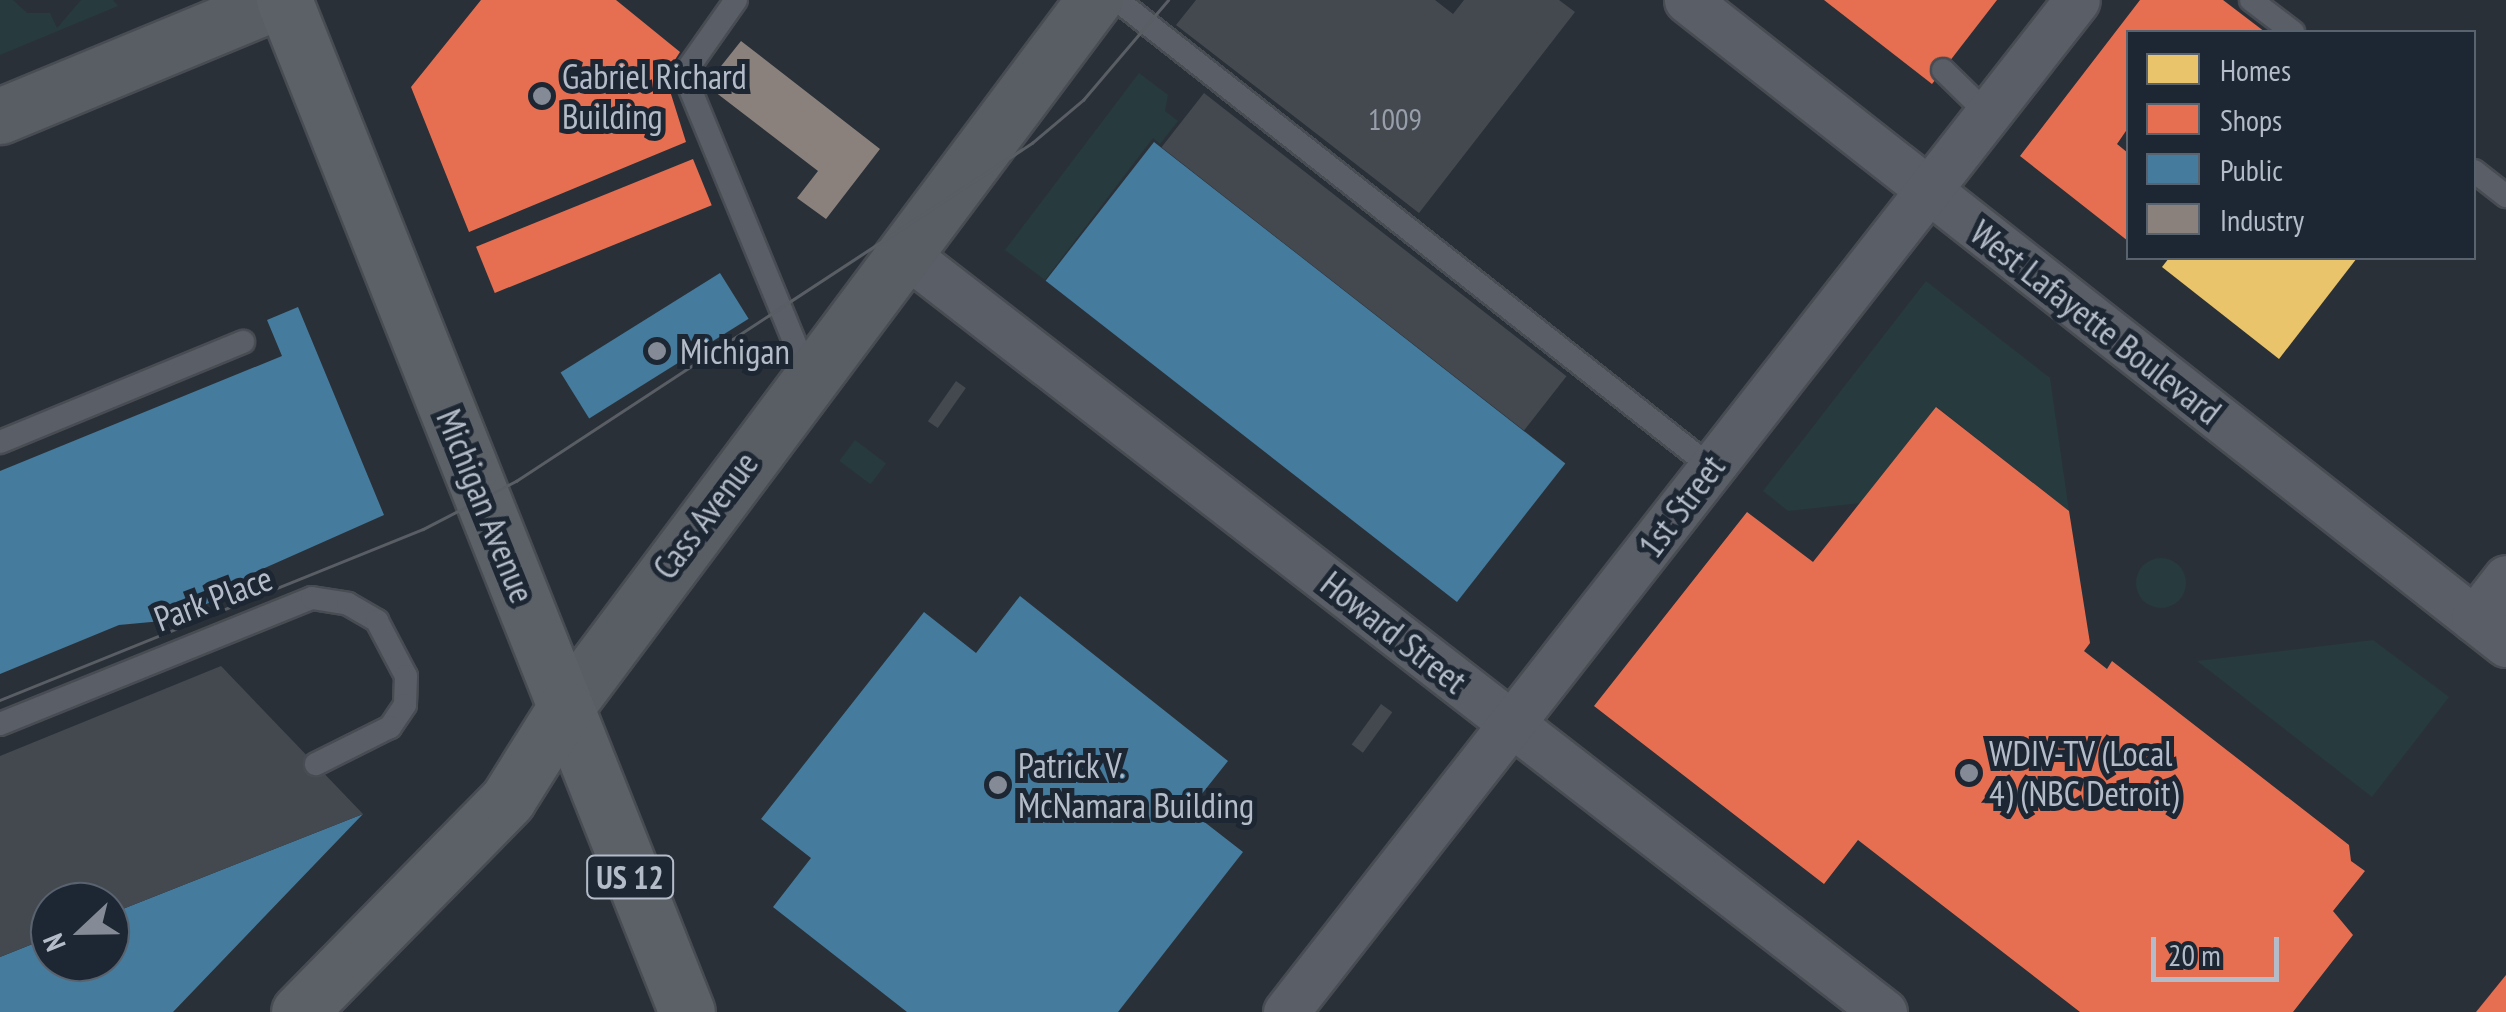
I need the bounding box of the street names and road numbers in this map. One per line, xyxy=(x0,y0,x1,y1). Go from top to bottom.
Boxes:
street label: West Lafayette Boulevard xyxy=(1962,211,2230,433)
street label: Michigan Avenue xyxy=(428,403,544,609)
street label: Cass Avenue xyxy=(643,443,767,587)
street label: 1st Street xyxy=(1629,447,1733,565)
street label: Park Place xyxy=(148,556,278,640)
street label: Howard Street xyxy=(1313,562,1475,702)
road number: US 12 xyxy=(585,850,675,904)

